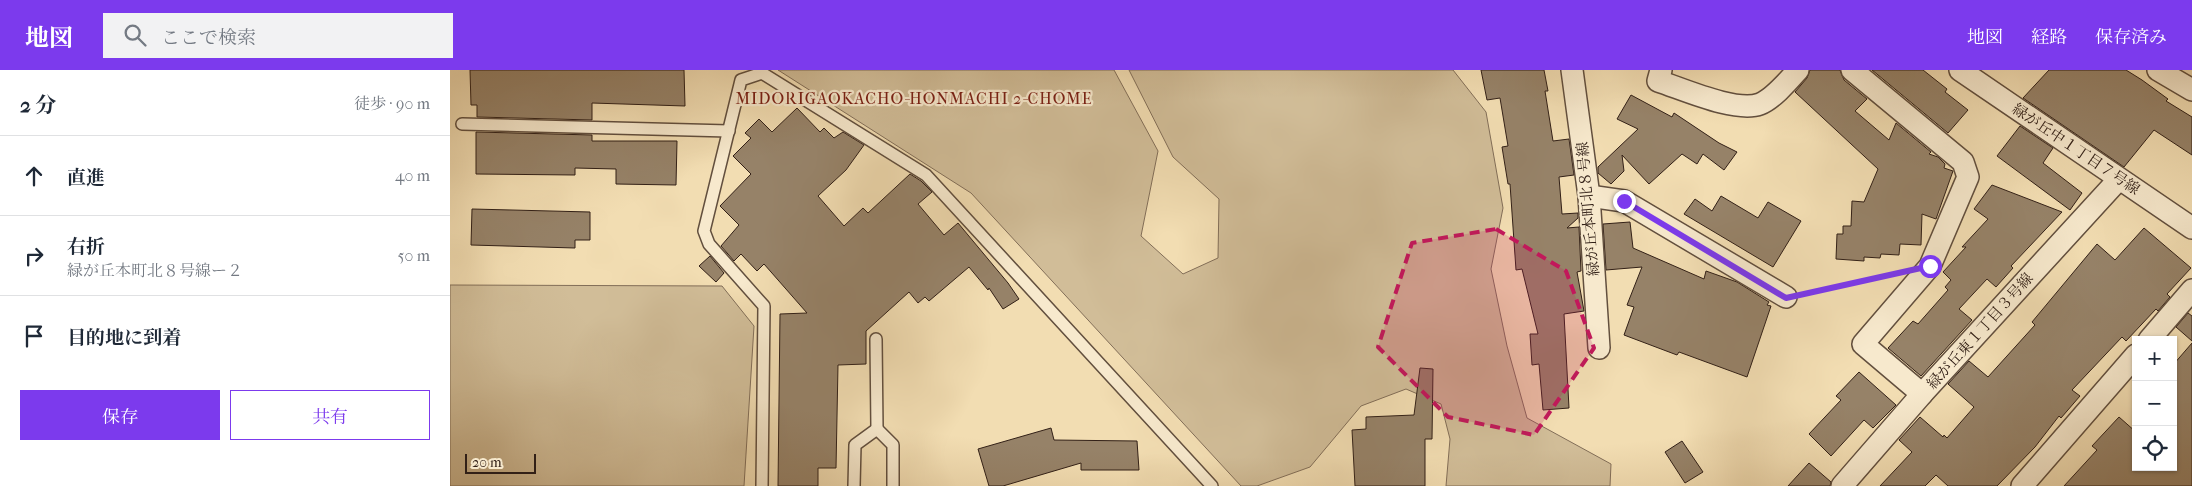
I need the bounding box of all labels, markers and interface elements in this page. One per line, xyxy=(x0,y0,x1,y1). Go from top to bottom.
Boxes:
search box xyxy=(103,13,453,58)
icon: search xyxy=(121,21,149,49)
text: 地図 xyxy=(25,24,73,52)
text: ここで検索 xyxy=(161,27,256,49)
text: 地図 xyxy=(1967,27,2003,48)
text: 経路 xyxy=(2031,27,2067,48)
text: 保存済み xyxy=(2095,27,2167,48)
district label: MIDORIGAOKACHO-HONMACHI 2-CHOME xyxy=(735,89,1093,108)
text: 2 分 xyxy=(20,93,56,117)
text: 徒歩 · 90 m xyxy=(354,94,430,113)
street label: 緑が丘中１丁目７号線 xyxy=(2009,100,2143,198)
street label: 緑が丘本町北８号線 xyxy=(1573,141,1603,277)
icon: ahead xyxy=(20,162,48,190)
text: 40 m xyxy=(395,166,430,185)
text: 直進 xyxy=(67,167,105,189)
route end xyxy=(1613,190,1636,213)
text: 右折 xyxy=(67,236,105,258)
icon: right xyxy=(20,242,48,270)
text: 50 m xyxy=(398,246,430,265)
route start xyxy=(1919,255,1942,278)
text: 緑が丘本町北８号線ー２ xyxy=(67,261,243,280)
street label: 緑が丘東１丁目３号線 xyxy=(1923,269,2037,393)
icon: arrive xyxy=(20,322,48,350)
text: 目的地に到着 xyxy=(67,327,181,349)
map controls xyxy=(2132,336,2177,471)
button: + xyxy=(2132,336,2177,381)
button: − xyxy=(2132,381,2177,426)
button: 保存 xyxy=(20,390,220,440)
button: 共有 xyxy=(230,390,430,440)
button: locate xyxy=(2132,426,2177,471)
scale bar xyxy=(465,451,536,474)
text: 20 m xyxy=(472,454,502,471)

